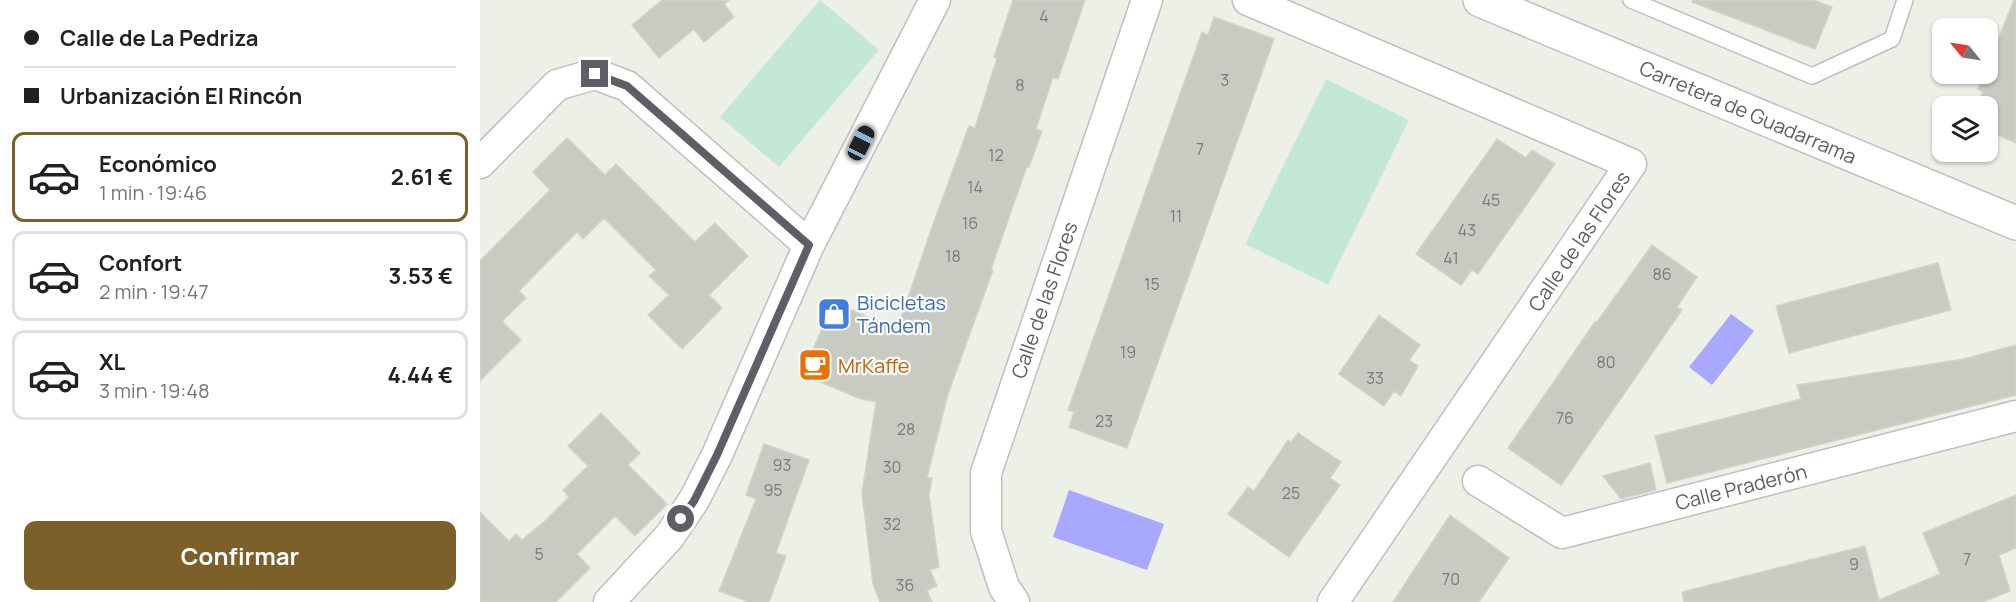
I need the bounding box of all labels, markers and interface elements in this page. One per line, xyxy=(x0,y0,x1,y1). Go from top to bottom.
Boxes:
house number: 4 xyxy=(1039,5,1049,27)
north arrow xyxy=(1932,18,1998,84)
map controls xyxy=(1932,18,1998,162)
text: Calle de La Pedriza xyxy=(60,23,258,53)
street label: Carretera de Guadarrama xyxy=(1635,54,1861,170)
route end xyxy=(581,60,608,87)
house number: 3 xyxy=(1221,69,1229,91)
house number: 8 xyxy=(1015,74,1025,96)
text: Urbanización El Rincón xyxy=(60,81,302,111)
button: layers xyxy=(1932,96,1998,162)
car xyxy=(845,123,877,163)
house number: 7 xyxy=(1196,138,1204,160)
house number: 12 xyxy=(988,144,1004,166)
text: Económico xyxy=(99,149,217,179)
icon: car xyxy=(27,150,81,204)
text: 2.61 € xyxy=(391,162,453,192)
street label: Calle de las Flores xyxy=(1522,165,1636,317)
house number: 14 xyxy=(967,176,983,198)
text: 1 min · 19:46 xyxy=(99,179,207,206)
house number: 45 xyxy=(1482,189,1500,211)
house number: 11 xyxy=(1170,205,1182,227)
house number: 16 xyxy=(962,212,978,234)
street label: Calle de las Flores xyxy=(1005,218,1083,382)
house number: 43 xyxy=(1458,219,1476,241)
house number: 18 xyxy=(945,245,961,267)
house number: 41 xyxy=(1443,247,1459,269)
text: Confort xyxy=(99,248,182,278)
icon: car xyxy=(27,249,81,303)
text: 3.53 € xyxy=(388,261,453,291)
house number: 86 xyxy=(1652,263,1672,285)
house number: 15 xyxy=(1144,273,1160,295)
text: 2 min · 19:47 xyxy=(99,278,208,305)
place label: Bicicletas Tándem xyxy=(857,289,946,339)
shop icon: Bicicletas Tándem xyxy=(816,296,852,332)
house number: 19 xyxy=(1120,341,1136,363)
text: XL xyxy=(99,347,125,377)
cafe icon: MrKaffe xyxy=(797,347,833,383)
icon: car xyxy=(27,348,81,402)
house number: 80 xyxy=(1596,351,1616,373)
place label: MrKaffe xyxy=(838,352,910,379)
text: 4.44 € xyxy=(387,360,453,390)
house number: 33 xyxy=(1366,367,1384,389)
text: 3 min · 19:48 xyxy=(99,377,210,404)
house number: 76 xyxy=(1556,407,1574,429)
house number: 23 xyxy=(1095,410,1113,432)
house number: 28 xyxy=(897,418,915,440)
house number: 93 xyxy=(773,454,791,476)
house number: 30 xyxy=(883,456,901,478)
street label: Calle Praderón xyxy=(1672,458,1810,516)
house number: 95 xyxy=(763,479,783,501)
house number: 25 xyxy=(1282,482,1300,504)
route start xyxy=(667,505,694,532)
house number: 32 xyxy=(883,513,901,535)
button: Confirmar xyxy=(24,521,456,590)
house number: 5 xyxy=(534,543,544,565)
house number: 7 xyxy=(1963,548,1971,570)
house number: 9 xyxy=(1849,553,1859,575)
house number: 70 xyxy=(1442,568,1460,590)
house number: 36 xyxy=(896,574,914,596)

